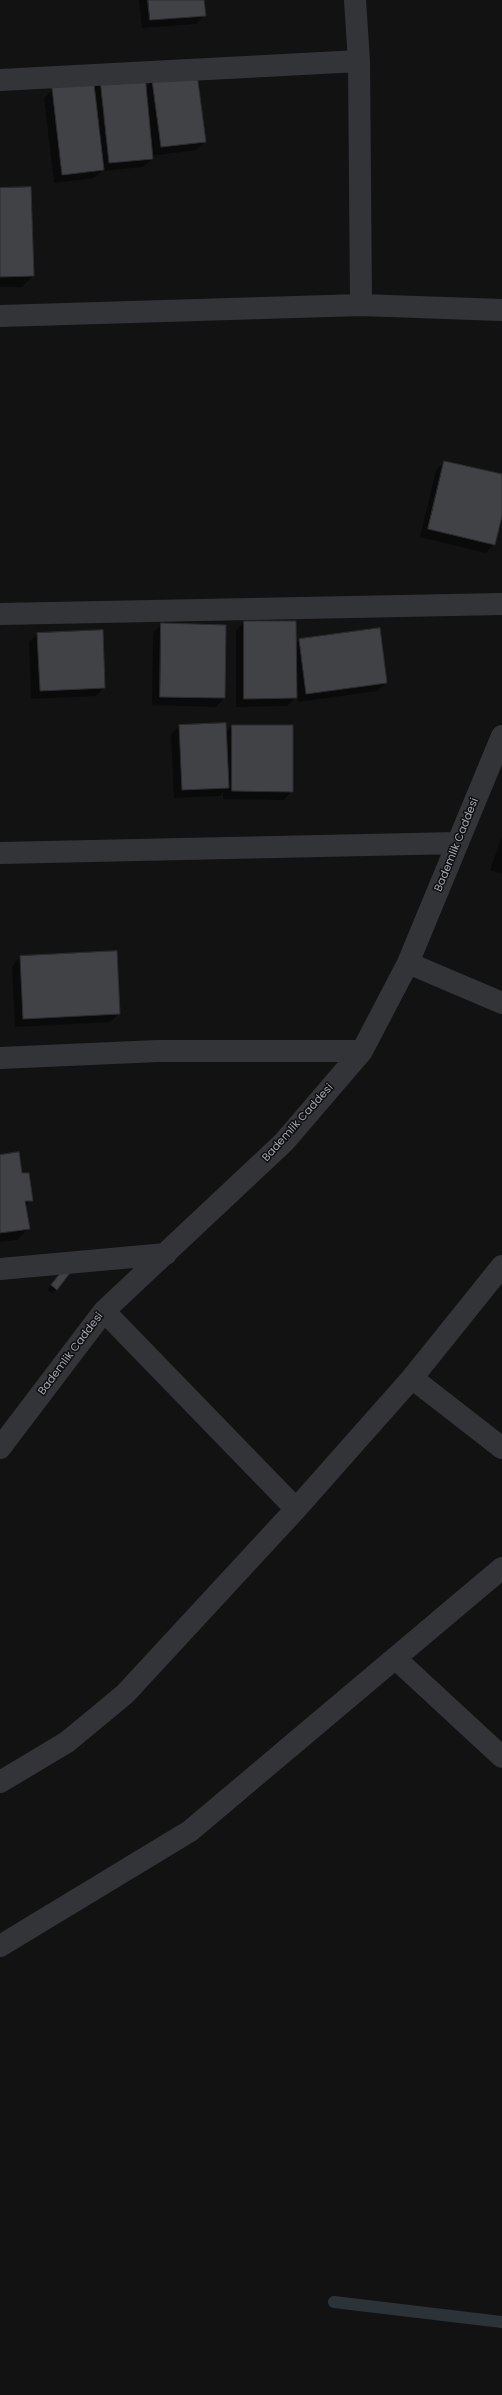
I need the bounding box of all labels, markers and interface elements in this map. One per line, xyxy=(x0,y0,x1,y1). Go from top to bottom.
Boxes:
street label: Bademlik Caddesi xyxy=(432,796,482,894)
street label: Bademlik Caddesi xyxy=(260,1081,336,1165)
street label: Bademlik Caddesi xyxy=(36,1310,106,1398)

